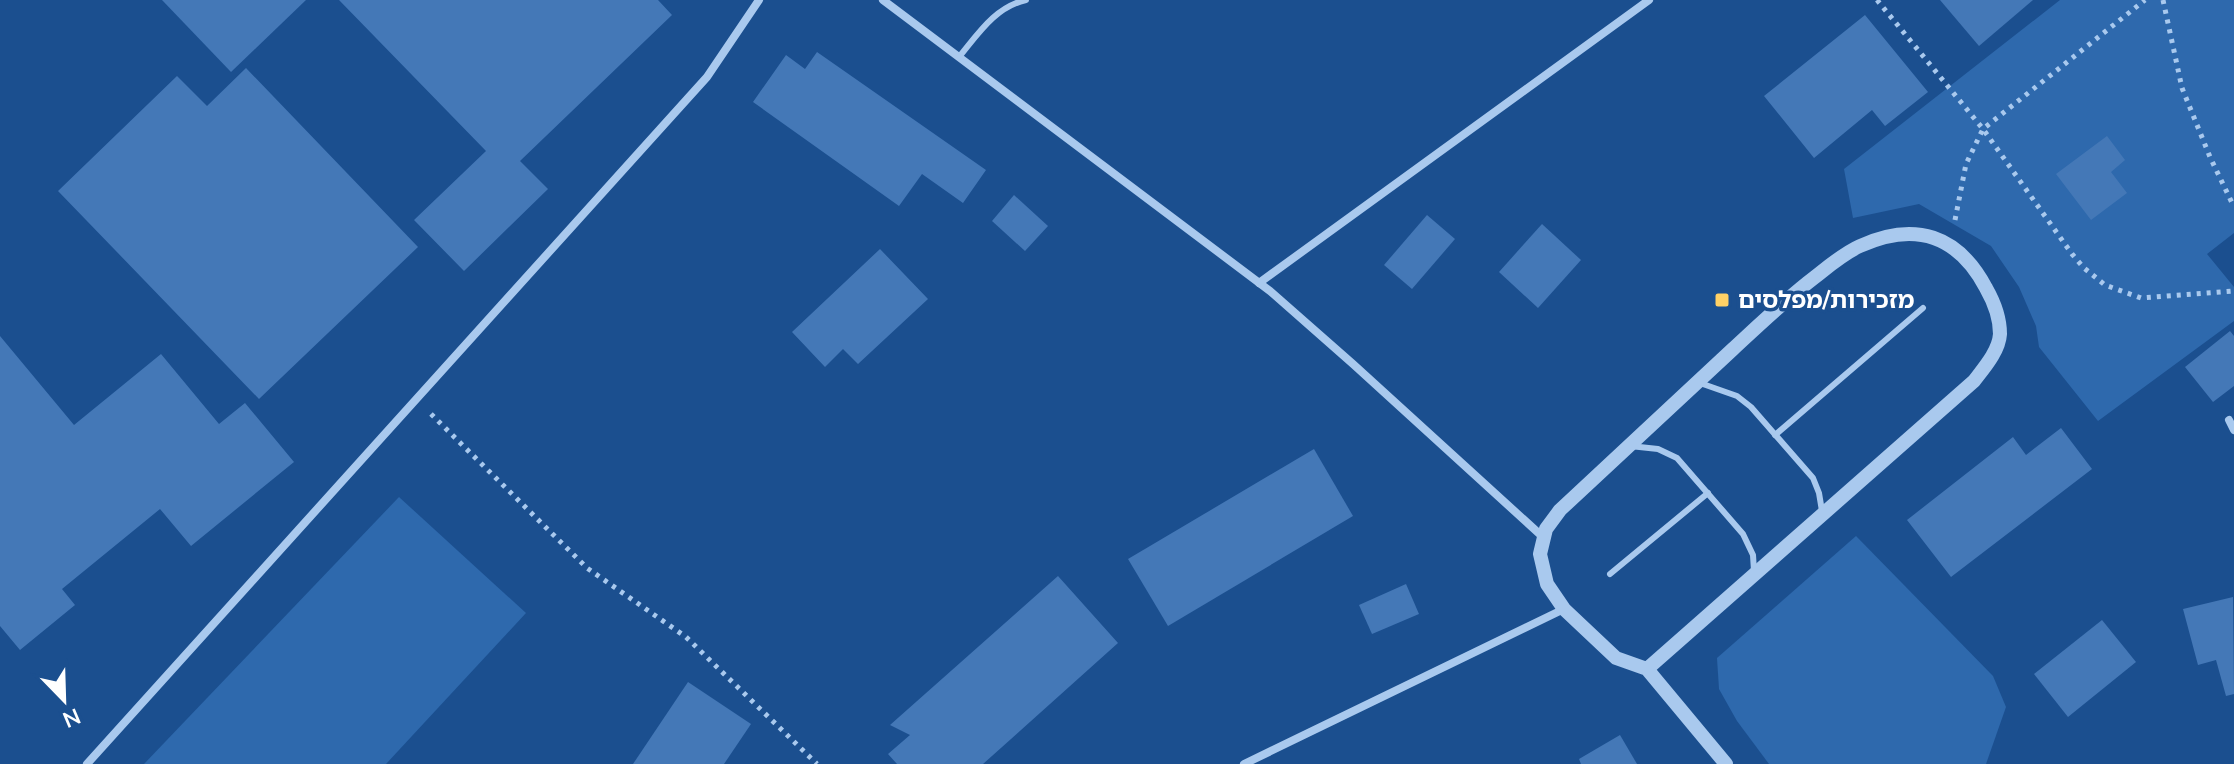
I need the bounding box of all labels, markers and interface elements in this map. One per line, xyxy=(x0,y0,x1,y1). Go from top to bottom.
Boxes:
place label: מזכירות/מפלסים xyxy=(1738,284,1915,316)
marker: מזכירות/מפלסים xyxy=(1713,291,1731,309)
north arrow xyxy=(24,660,104,740)
text: N xyxy=(58,700,85,735)

